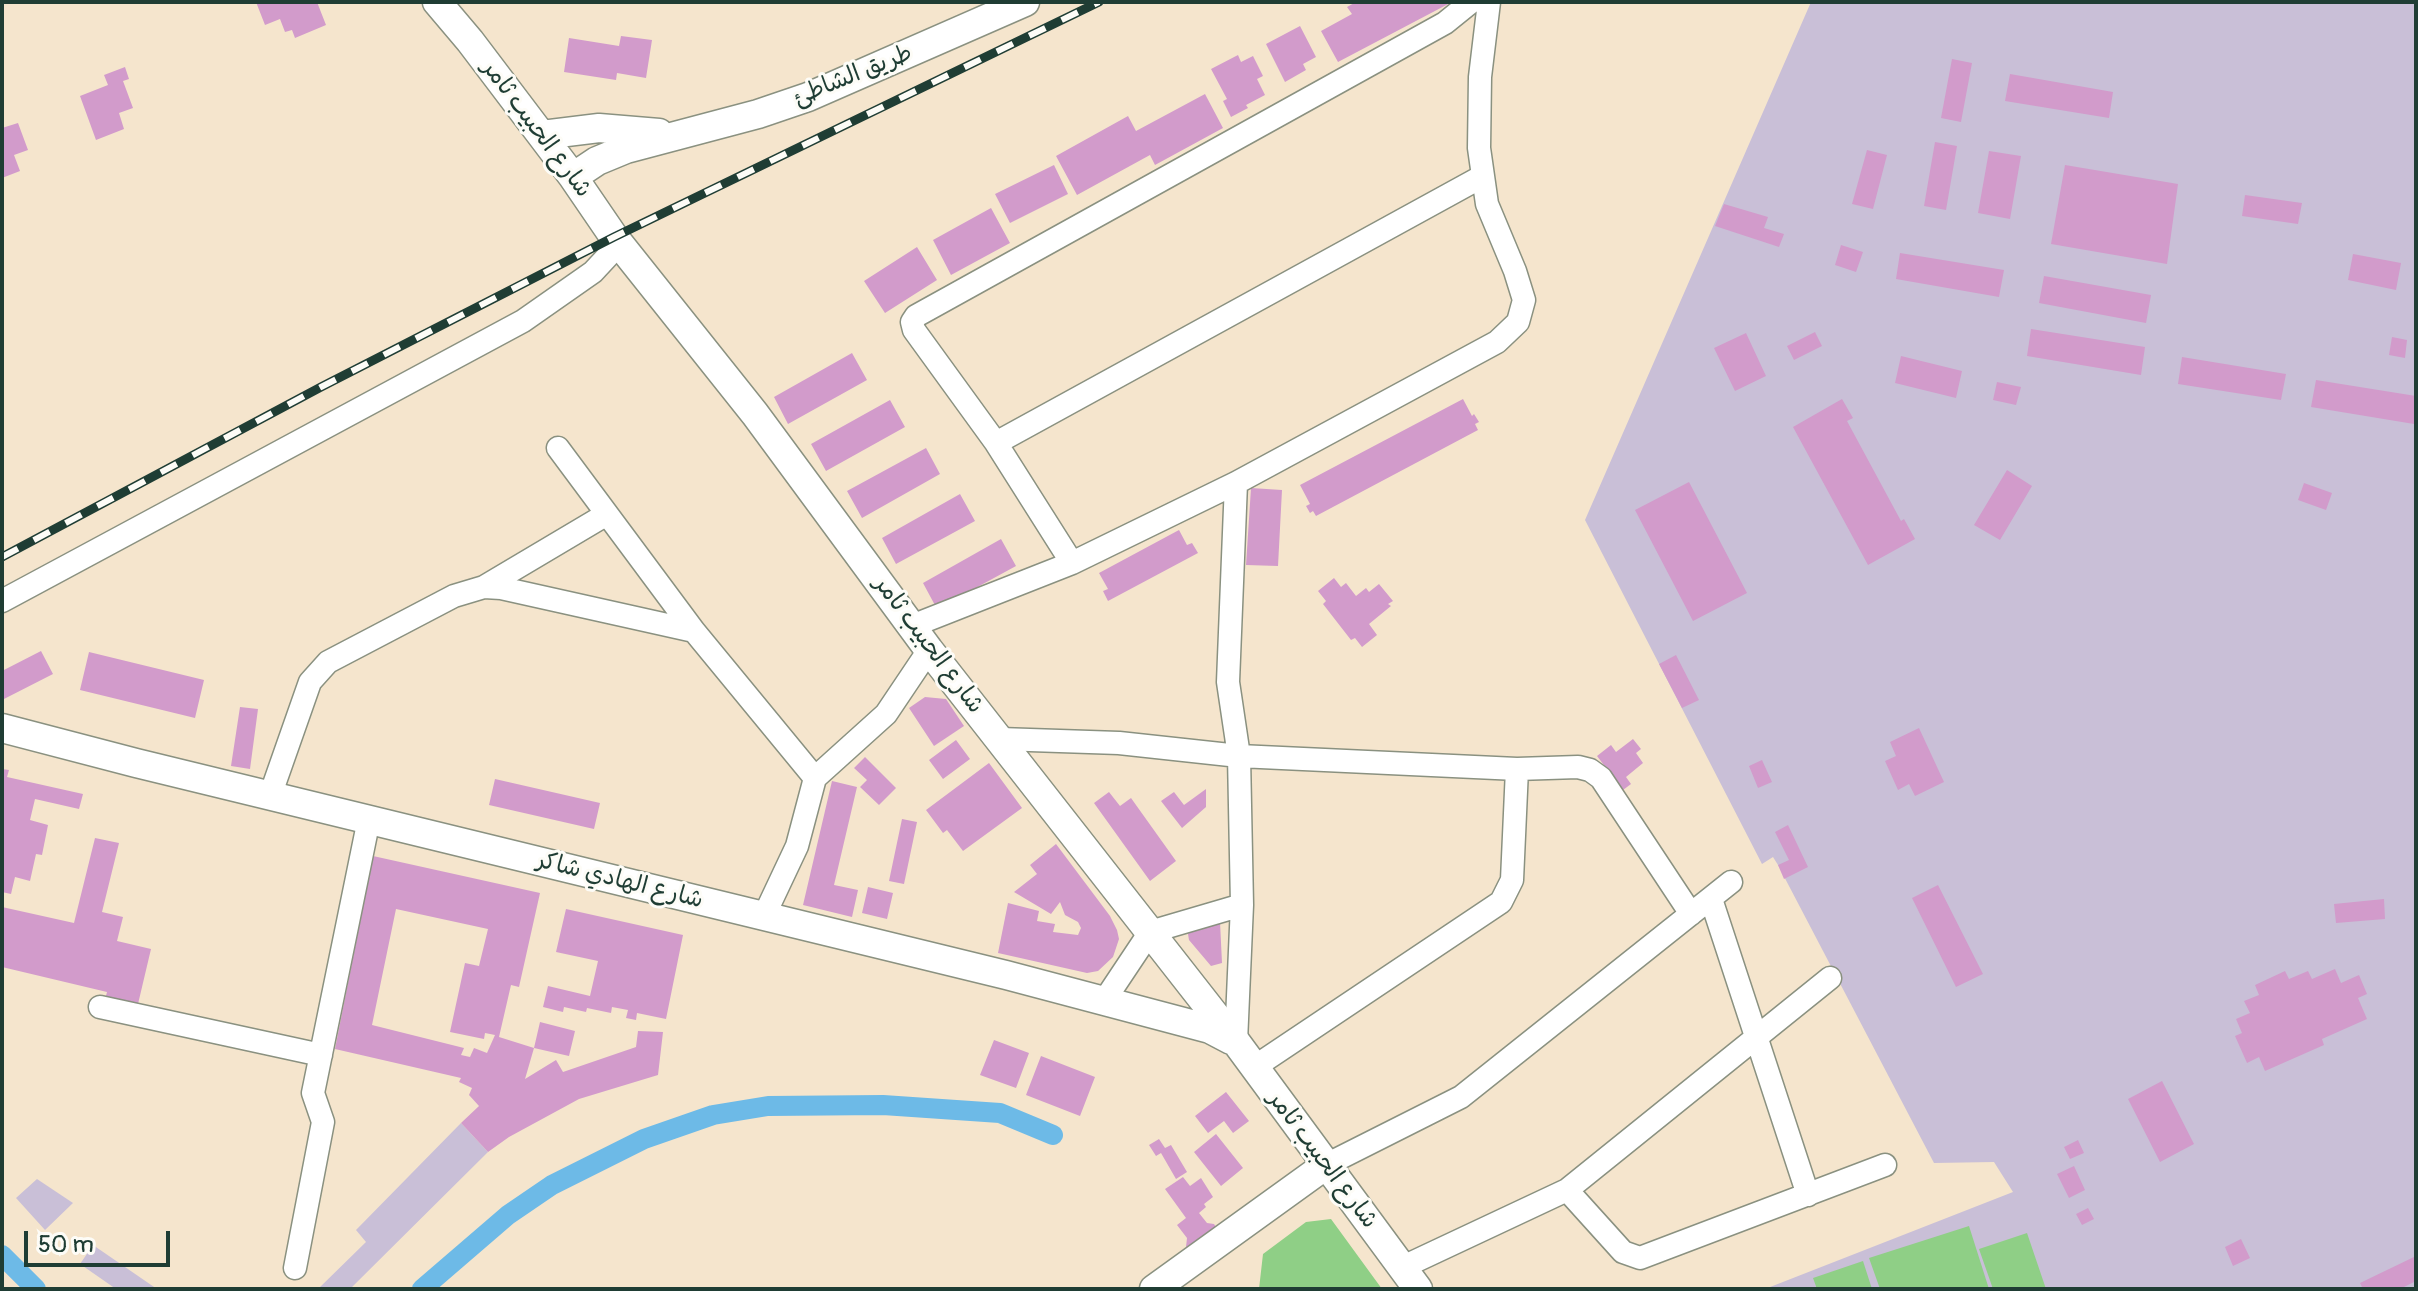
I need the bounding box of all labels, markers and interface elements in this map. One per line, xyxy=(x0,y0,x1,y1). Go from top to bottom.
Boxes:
street label: طريق الشاطئ xyxy=(789,39,917,113)
street label: شارع الحبيب ثامر xyxy=(475,54,597,204)
street label: شارع الحبيب ثامر xyxy=(867,570,989,720)
street label: شارع الهادي شاكر xyxy=(534,846,706,916)
street label: شارع الحبيب ثامر xyxy=(1261,1085,1383,1235)
scale bar xyxy=(28,1215,174,1265)
text: 50 m xyxy=(38,1230,94,1259)

